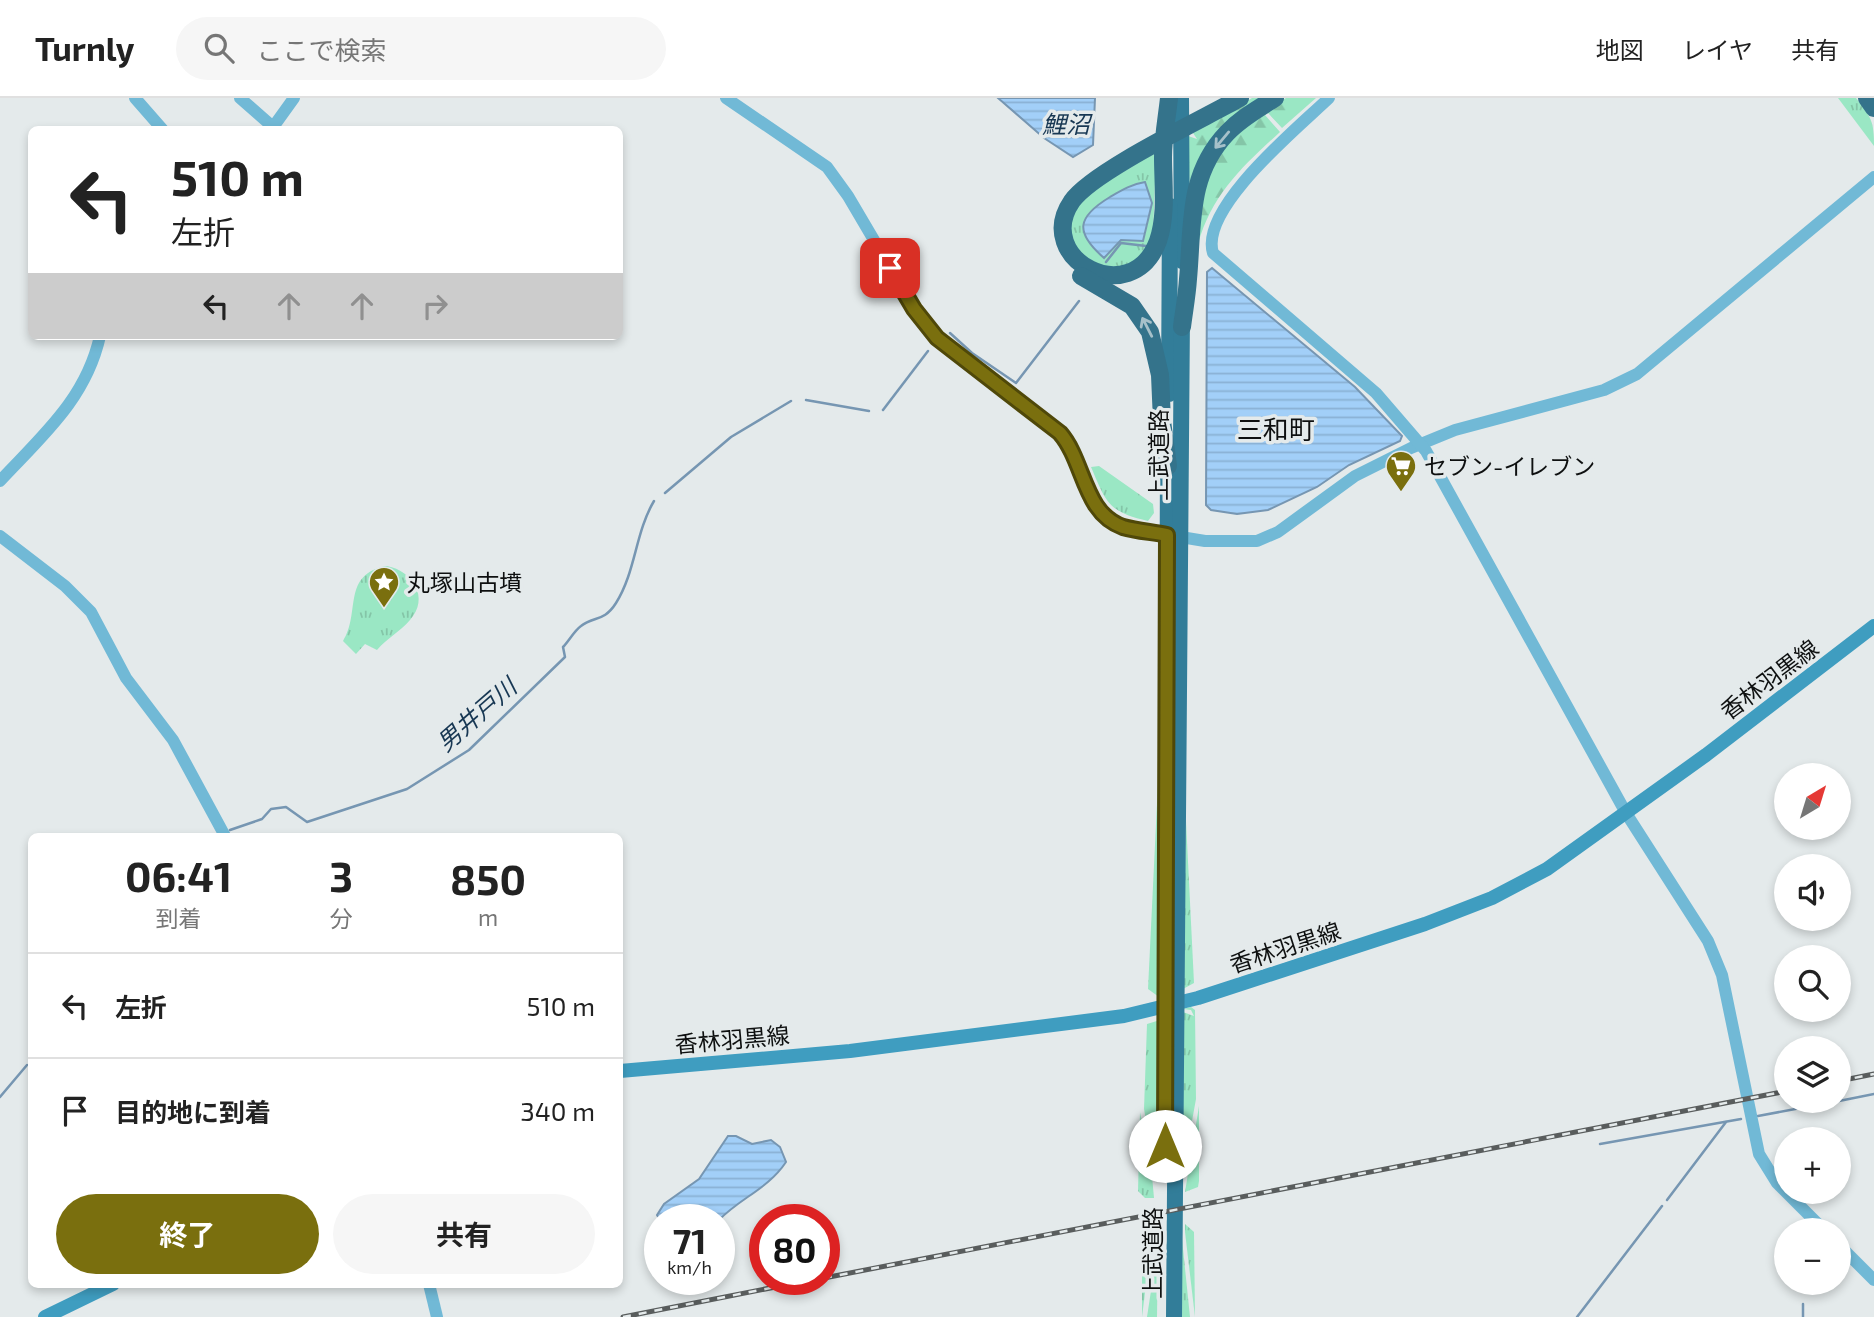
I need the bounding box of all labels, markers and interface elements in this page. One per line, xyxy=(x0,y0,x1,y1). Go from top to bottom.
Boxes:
search box xyxy=(176,17,666,80)
text: Turnly xyxy=(35,28,134,68)
icon: search xyxy=(200,29,238,67)
text: ここで検索 xyxy=(256,34,386,65)
text: 地図 xyxy=(1596,35,1644,64)
text: レイヤ xyxy=(1682,35,1753,64)
text: 共有 xyxy=(1791,35,1839,64)
water label: 鯉沼 xyxy=(1042,109,1093,138)
one-way arrow xyxy=(1214,130,1229,148)
text: 510 m xyxy=(171,147,304,206)
icon: left xyxy=(56,154,147,245)
text: 左折 xyxy=(171,212,235,250)
pin xyxy=(860,238,920,298)
icon: arrive xyxy=(871,249,909,287)
icon: left xyxy=(197,287,235,325)
icon: ahead xyxy=(270,287,308,325)
icon: ahead xyxy=(343,287,381,325)
icon: right xyxy=(416,287,454,325)
one-way arrow xyxy=(1140,317,1153,338)
street label: 上武道路 xyxy=(1144,409,1172,501)
district label: 三和町 xyxy=(1237,413,1315,444)
supermarket icon: セブン-イレブン xyxy=(1384,449,1418,493)
place label: セブン-イレブン xyxy=(1424,452,1595,480)
place icon: 丸塚山古墳 xyxy=(367,565,401,609)
place label: 丸塚山古墳 xyxy=(407,568,522,596)
street label: 香林羽黒線 xyxy=(1715,633,1823,725)
water label: 男井戸川 xyxy=(430,670,524,756)
north arrow xyxy=(1774,763,1852,840)
map controls xyxy=(1774,763,1851,1295)
text: 06:41 xyxy=(125,850,232,900)
text: 3 xyxy=(329,850,353,900)
text: 850 xyxy=(450,853,526,903)
button: sound xyxy=(1774,854,1851,931)
text: m xyxy=(478,903,498,931)
text: 到着 xyxy=(156,904,202,932)
text: 分 xyxy=(330,904,353,932)
street label: 香林羽黒線 xyxy=(1226,916,1344,978)
button: search xyxy=(1774,945,1851,1022)
icon: left xyxy=(56,987,94,1025)
text: 510 m xyxy=(526,990,595,1021)
text: 左折 xyxy=(115,991,167,1022)
street label: 香林羽黒線 xyxy=(673,1020,791,1058)
button: layers xyxy=(1774,1036,1851,1113)
icon: arrive xyxy=(56,1092,94,1130)
text: 340 m xyxy=(520,1095,595,1126)
text: 目的地に到着 xyxy=(115,1096,271,1127)
position arrow xyxy=(1128,1109,1202,1183)
button: + xyxy=(1774,1127,1851,1204)
button: 終了 xyxy=(56,1194,319,1274)
button: 共有 xyxy=(333,1194,595,1274)
speed limit sign: 80 xyxy=(749,1204,840,1295)
street label: 上武道路 xyxy=(1138,1207,1166,1299)
button: − xyxy=(1774,1218,1851,1295)
text: 71 xyxy=(673,1219,706,1261)
text: km/h xyxy=(667,1256,712,1278)

